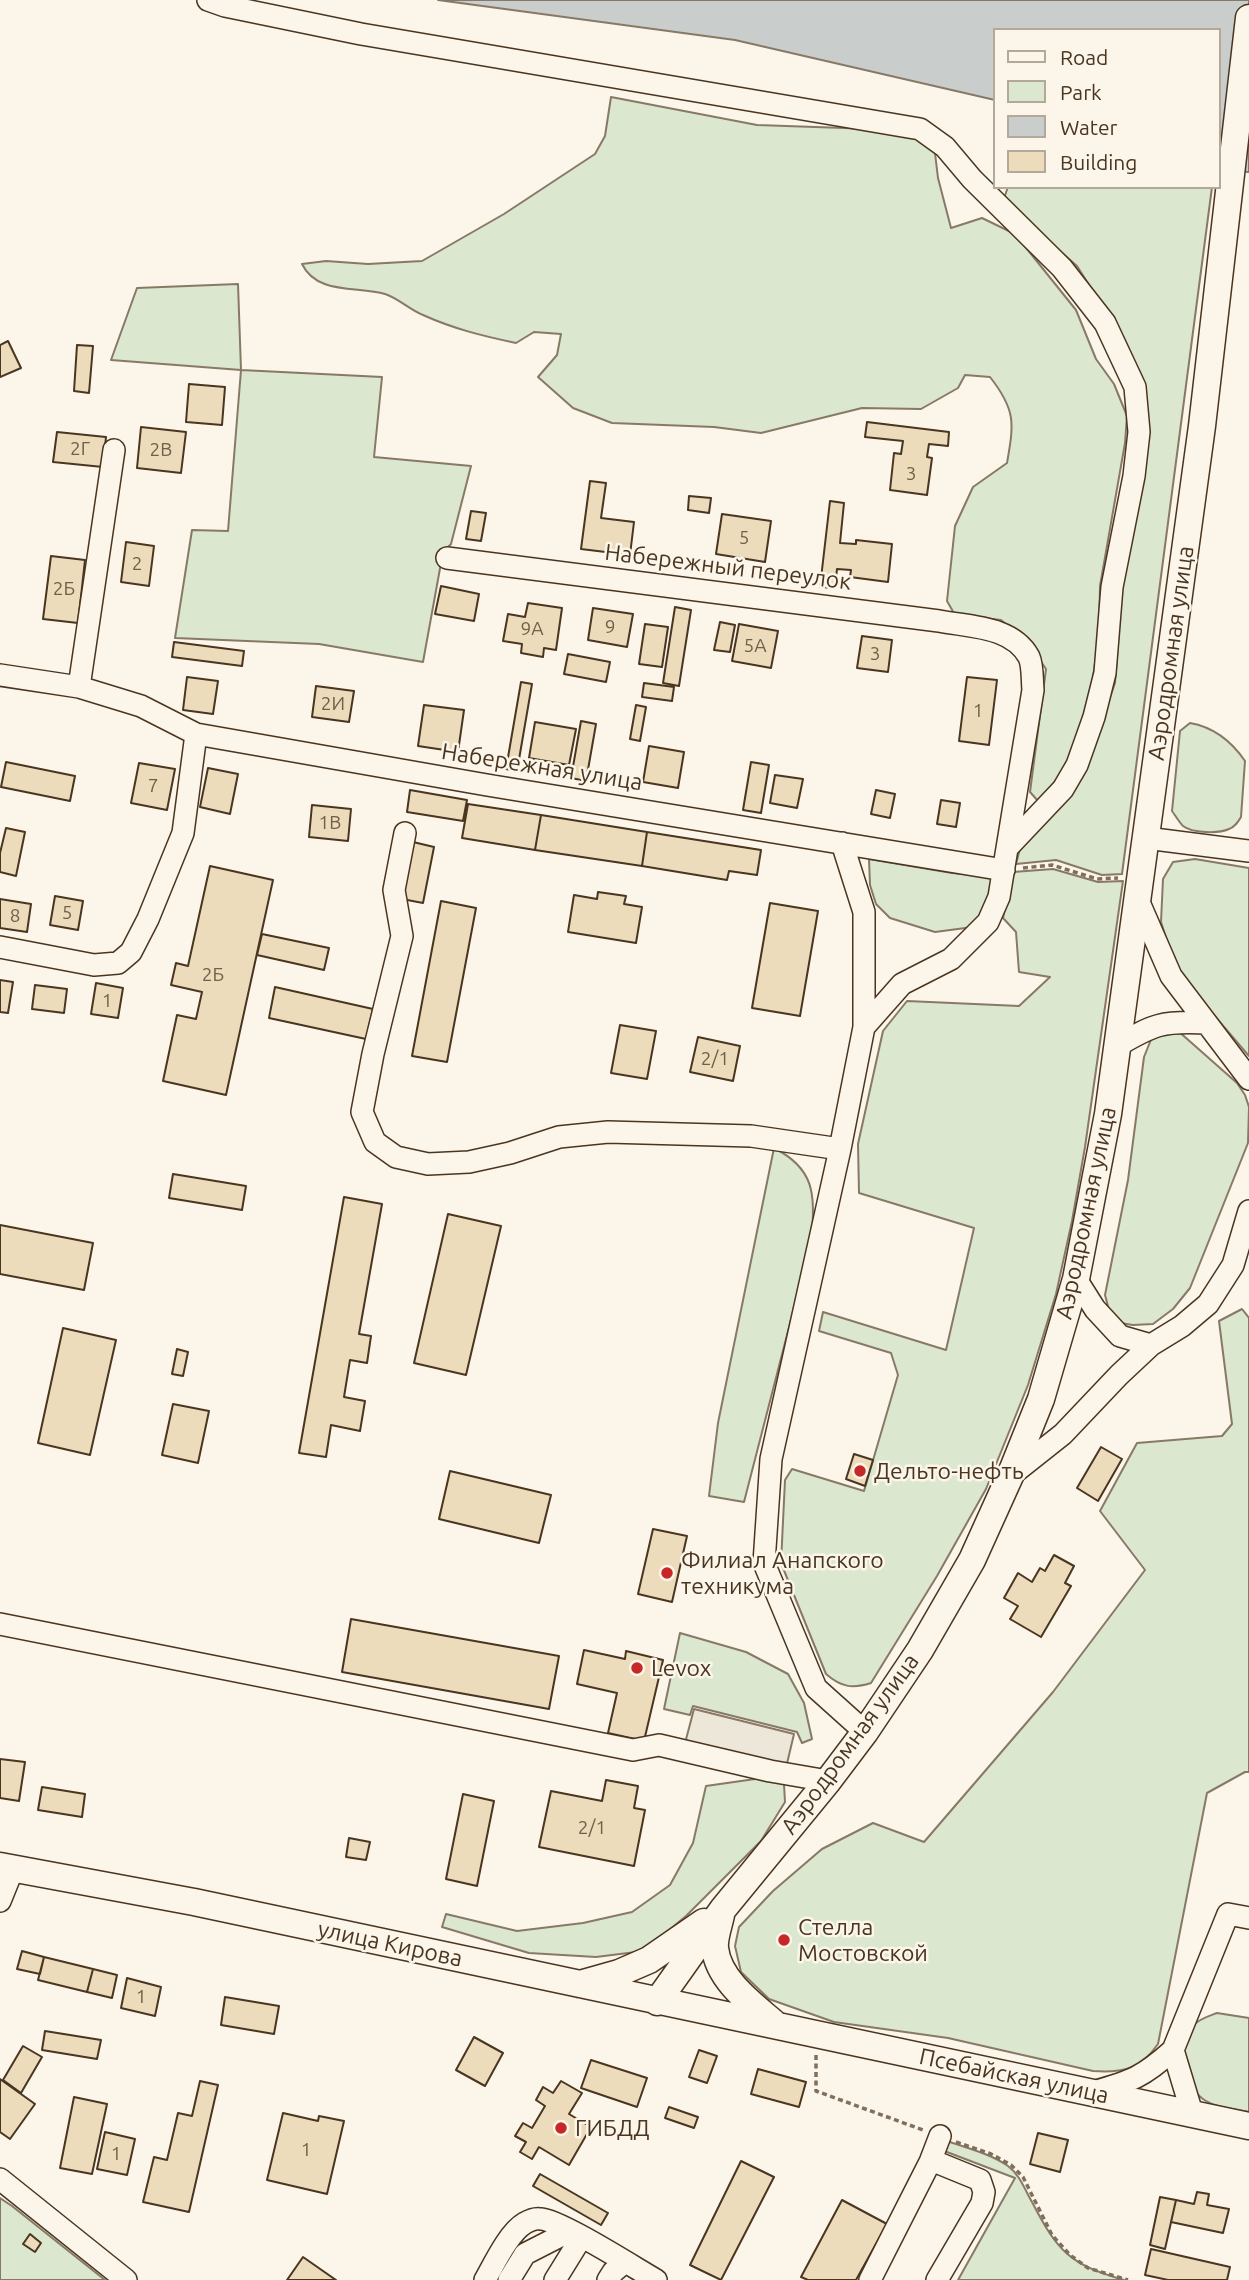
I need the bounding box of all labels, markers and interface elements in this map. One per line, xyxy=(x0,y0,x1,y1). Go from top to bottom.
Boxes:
legend xyxy=(993,28,1221,189)
text: Road xyxy=(1060,45,1108,69)
text: Park xyxy=(1060,80,1102,104)
text: Water xyxy=(1060,115,1118,139)
text: Building xyxy=(1060,150,1137,174)
house number: 2Г xyxy=(70,438,90,460)
house number: 2В xyxy=(150,439,172,461)
house number: 3 xyxy=(906,463,916,485)
house number: 5 xyxy=(739,527,749,549)
street label: Набережный переулок xyxy=(603,538,853,596)
street label: Аэродромная улица xyxy=(1142,544,1200,762)
house number: 2 xyxy=(132,553,142,575)
house number: 2Б xyxy=(53,578,75,600)
house number: 9 xyxy=(605,616,615,638)
house number: 9А xyxy=(520,618,544,640)
house number: 5А xyxy=(743,635,767,657)
house number: 3 xyxy=(870,643,880,665)
house number: 2И xyxy=(321,693,345,715)
house number: 1 xyxy=(973,700,983,722)
street label: Набережная улица xyxy=(440,737,644,797)
house number: 7 xyxy=(148,775,158,797)
house number: 1В xyxy=(319,812,341,834)
house number: 5 xyxy=(62,902,72,924)
house number: 8 xyxy=(10,905,20,927)
house number: 2Б xyxy=(202,964,224,986)
house number: 1 xyxy=(102,990,112,1012)
house number: 2/1 xyxy=(701,1048,729,1070)
street label: Аэродромная улица xyxy=(1050,1104,1122,1322)
place label: Дельто-нефть xyxy=(874,1457,1024,1485)
marker: Дельто-нефть xyxy=(852,1463,868,1479)
place label: Филиал Анапского техникума xyxy=(681,1546,884,1600)
marker: Филиал Анапского техникума xyxy=(659,1565,675,1581)
street label: Аэродромная улица xyxy=(775,1648,925,1840)
place label: Levox xyxy=(651,1654,711,1682)
marker: Levox xyxy=(629,1660,645,1676)
house number: 2/1 xyxy=(578,1817,606,1839)
place label: Стелла Мостовской xyxy=(798,1913,928,1967)
street label: улица Кирова xyxy=(315,1915,465,1973)
marker: Стелла Мостовской xyxy=(776,1932,792,1948)
house number: 1 xyxy=(136,1986,146,2008)
street label: Псебайская улица xyxy=(917,2042,1111,2110)
place label: ГИБДД xyxy=(575,2114,649,2142)
marker: ГИБДД xyxy=(553,2120,569,2136)
house number: 1 xyxy=(301,2139,311,2161)
house number: 1 xyxy=(111,2143,121,2165)

